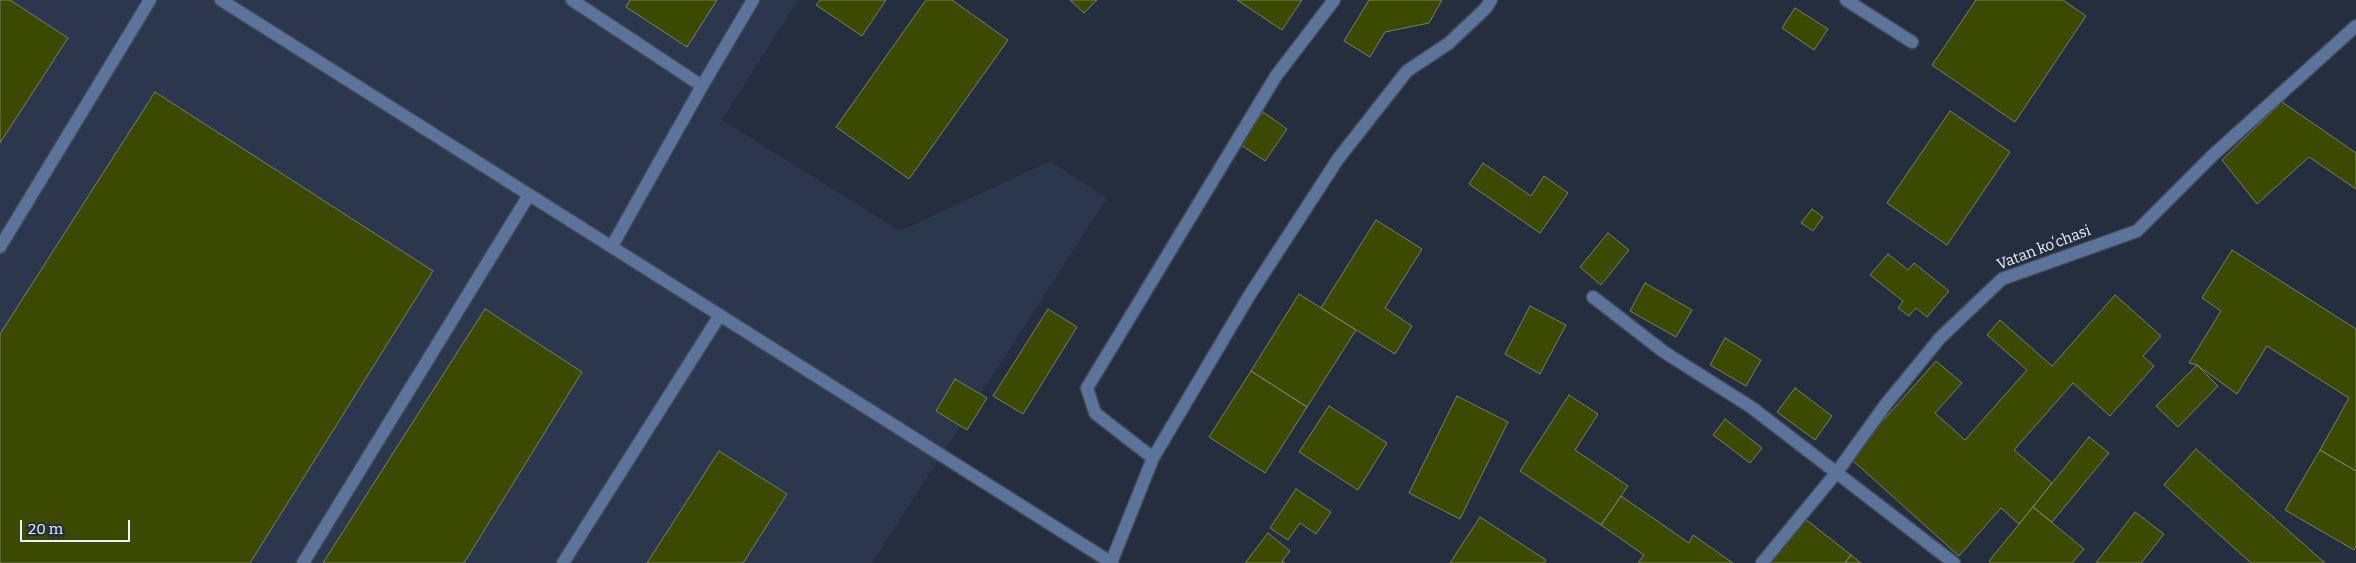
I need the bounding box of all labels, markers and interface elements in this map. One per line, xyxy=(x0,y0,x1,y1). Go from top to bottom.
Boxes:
street label: Vatan koʻchasi xyxy=(1995,222,2093,274)
scale bar xyxy=(22,510,132,542)
text: 20 m xyxy=(28,520,63,538)

